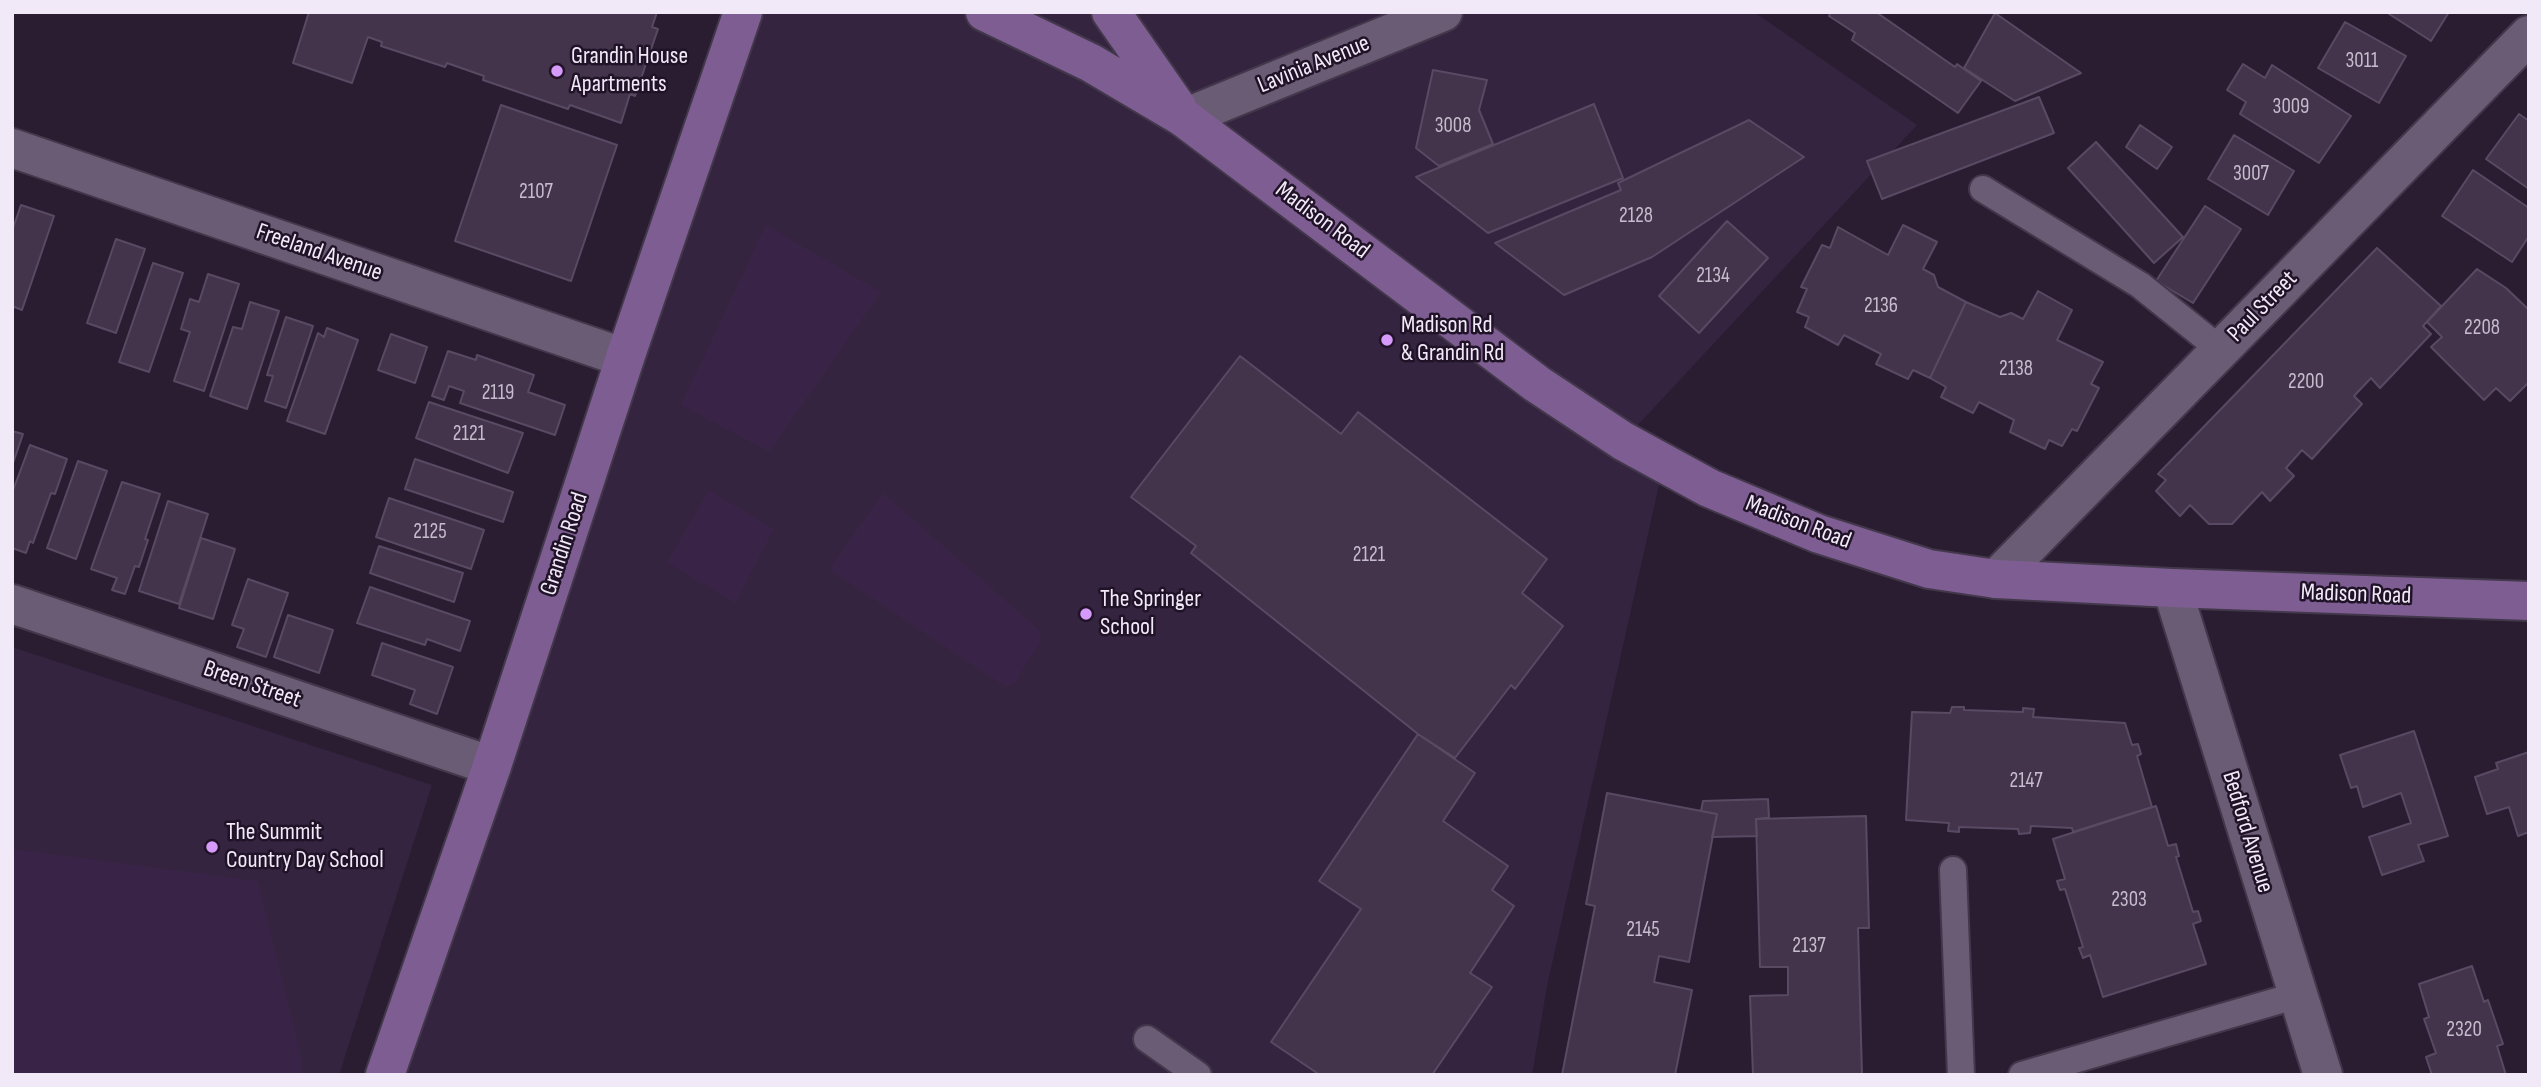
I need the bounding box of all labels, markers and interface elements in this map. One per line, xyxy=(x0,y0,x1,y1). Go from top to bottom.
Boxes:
street label: Lavinia Avenue xyxy=(1254,30,1374,100)
place label: Grandin House Apartments xyxy=(571,43,688,99)
house number: 3011 xyxy=(2346,49,2378,75)
marker: Grandin House Apartments xyxy=(549,63,565,79)
house number: 3009 xyxy=(2273,95,2309,121)
house number: 3008 xyxy=(1435,114,1471,140)
house number: 3007 xyxy=(2233,162,2269,188)
street label: Madison Road xyxy=(1269,176,1375,266)
house number: 2107 xyxy=(519,180,553,206)
house number: 2128 xyxy=(1619,204,1653,230)
street label: Freeland Avenue xyxy=(252,218,386,288)
house number: 2134 xyxy=(1696,264,1730,290)
street label: Paul Street xyxy=(2222,265,2304,349)
house number: 2136 xyxy=(1864,294,1898,320)
place label: Madison Rd & Grandin Rd xyxy=(1401,312,1504,368)
house number: 2208 xyxy=(2464,316,2500,342)
marker: Madison Rd & Grandin Rd xyxy=(1379,332,1395,348)
house number: 2138 xyxy=(1999,357,2033,383)
house number: 2200 xyxy=(2288,370,2324,396)
house number: 2119 xyxy=(482,381,514,407)
house number: 2121 xyxy=(453,422,485,448)
street label: Grandin Road xyxy=(535,489,595,599)
street label: Madison Road xyxy=(1741,490,1855,556)
house number: 2125 xyxy=(413,520,447,546)
house number: 2121 xyxy=(1353,543,1385,569)
street label: Madison Road xyxy=(2300,579,2412,611)
place label: The Springer School xyxy=(1100,586,1201,642)
marker: The Springer School xyxy=(1078,606,1094,622)
street label: Breen Street xyxy=(199,655,305,715)
street label: Bedford Avenue xyxy=(2215,768,2279,896)
house number: 2147 xyxy=(2009,769,2043,795)
place label: The Summit Country Day School xyxy=(226,819,384,875)
marker: The Summit Country Day School xyxy=(204,839,220,855)
house number: 2303 xyxy=(2111,888,2147,914)
house number: 2145 xyxy=(1626,918,1660,944)
house number: 2137 xyxy=(1792,934,1826,960)
house number: 2320 xyxy=(2446,1018,2482,1044)

